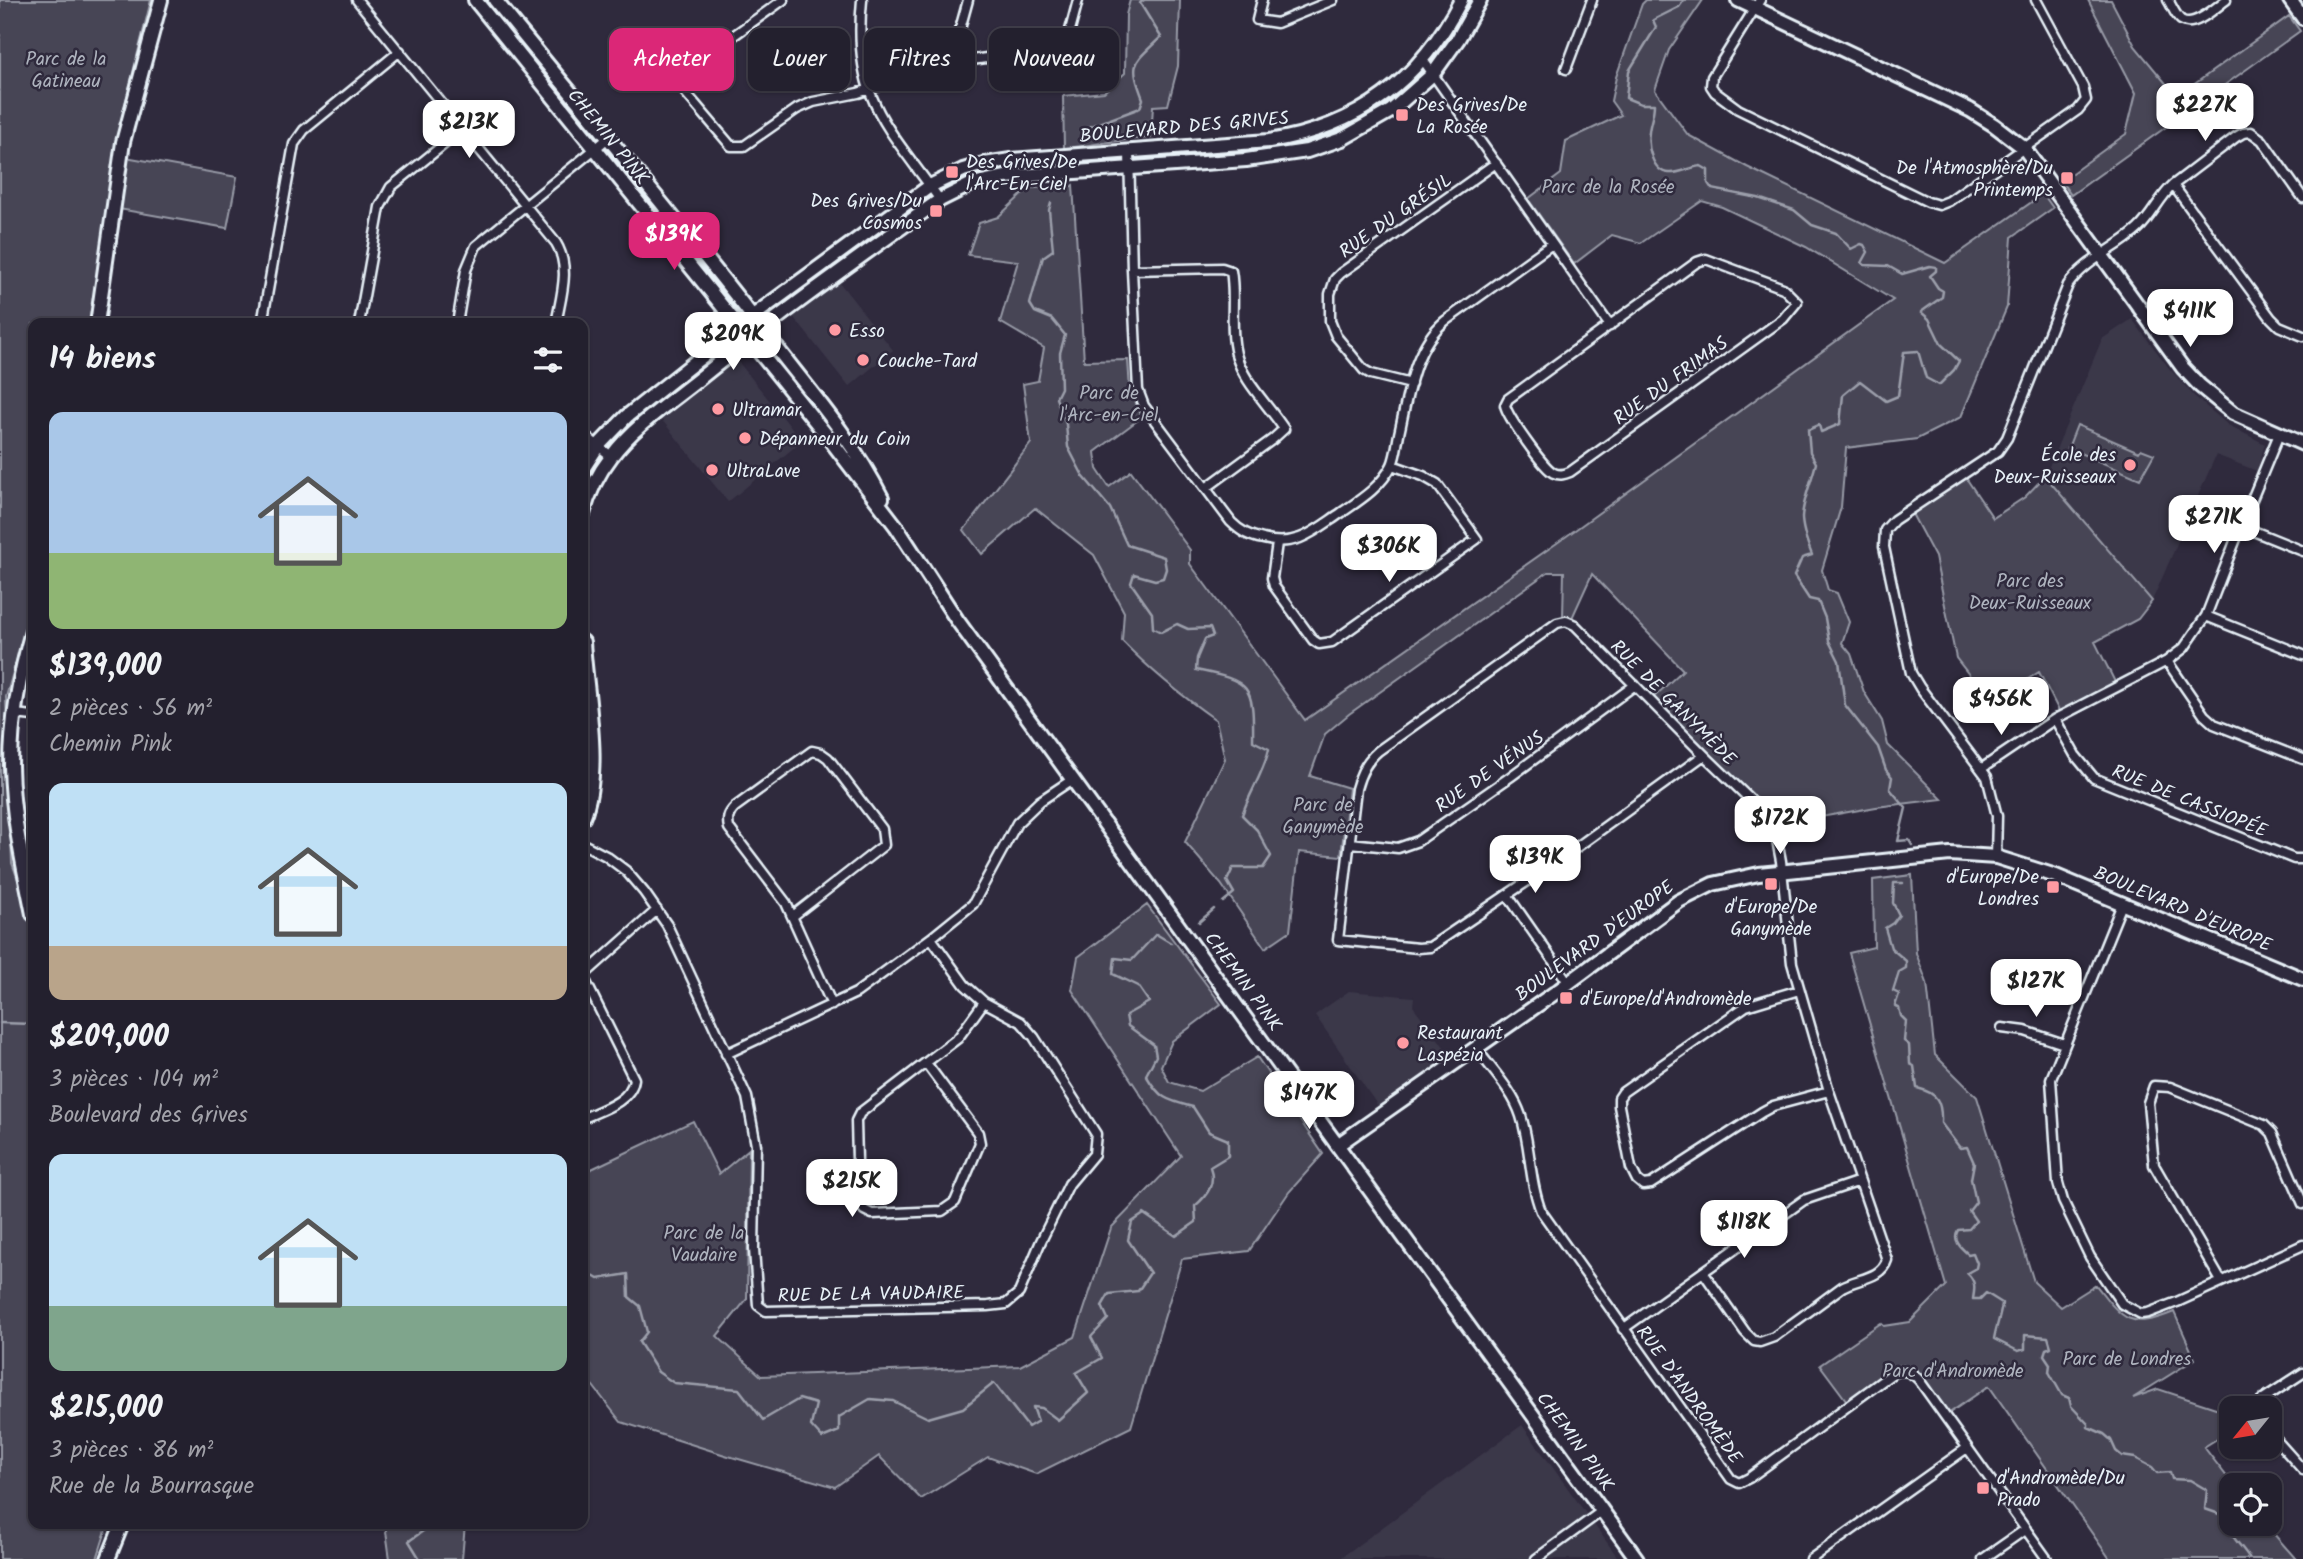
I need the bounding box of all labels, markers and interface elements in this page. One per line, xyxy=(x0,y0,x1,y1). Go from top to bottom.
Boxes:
chip: Acheter xyxy=(609,28,734,91)
chip: Louer xyxy=(748,28,850,91)
chip: Filtres xyxy=(864,28,975,91)
chip: Nouveau xyxy=(989,28,1119,91)
park label: Parc de la Gatineau xyxy=(26,45,106,97)
street label: CHEMIN PINK xyxy=(559,82,656,193)
pin: $227K xyxy=(2156,83,2254,143)
text: $227K xyxy=(2172,88,2238,124)
place label: Des Grives/De La Rosée xyxy=(1416,91,1528,143)
pin: $213K xyxy=(420,100,518,160)
street label: BOULEVARD DES GRIVES xyxy=(1078,104,1290,152)
text: $213K xyxy=(439,105,499,141)
marker: Des Grives/De La Rosée xyxy=(1394,107,1410,123)
place label: Des Grives/De l'Arc-En-Ciel xyxy=(966,148,1078,200)
place label: De l'Atmosphère/Du Printemps xyxy=(1896,154,2053,206)
marker: Des Grives/De l'Arc-En-Ciel xyxy=(944,164,960,180)
street label: RUE DU GRÉSIL xyxy=(1333,166,1459,267)
marker: De l'Atmosphère/Du Printemps xyxy=(2059,170,2075,186)
park label: Parc de la Rosée xyxy=(1541,173,1675,203)
place label: Des Grives/Du Cosmos xyxy=(810,187,922,239)
marker: Des Grives/Du Cosmos xyxy=(928,203,944,219)
pin: $139K xyxy=(625,212,723,272)
text: $139K xyxy=(645,217,703,253)
pin: $411K xyxy=(2141,290,2239,349)
text: $411K xyxy=(2163,294,2217,330)
pin: $209K xyxy=(684,312,782,372)
text: $209K xyxy=(701,317,765,353)
place label: Esso xyxy=(849,317,885,347)
marker: Esso xyxy=(827,322,843,338)
street label: RUE DU FRIMAS xyxy=(1607,330,1735,434)
text: 14 biens xyxy=(49,336,156,384)
icon: filters xyxy=(529,341,567,379)
place label: Couche-Tard xyxy=(877,347,977,377)
marker: Couche-Tard xyxy=(855,352,871,368)
park label: Parc de l'Arc-en-Ciel xyxy=(1060,379,1159,431)
place label: Ultramar xyxy=(732,396,803,426)
marker: Ultramar xyxy=(710,401,726,417)
place label: Dépanneur du Coin xyxy=(759,425,910,455)
marker: Dépanneur du Coin xyxy=(737,430,753,446)
place label: École des Deux-Ruisseaux xyxy=(1994,441,2117,493)
place label: UltraLave xyxy=(726,457,801,487)
marker: École des Deux-Ruisseaux xyxy=(2122,457,2138,473)
icon: home xyxy=(245,458,371,584)
marker: UltraLave xyxy=(704,462,720,478)
pin: $271K xyxy=(2165,496,2263,555)
text: $271K xyxy=(2185,500,2243,536)
pin: $306K xyxy=(1340,524,1438,584)
text: $306K xyxy=(1357,529,1421,565)
park label: Parc des Deux-Ruisseaux xyxy=(1969,567,2092,619)
street label: RUE DE GANYMÈDE xyxy=(1602,633,1743,774)
text: $139,000 xyxy=(49,643,161,691)
pin: $456K xyxy=(1952,678,2050,737)
text: $456K xyxy=(1969,682,2033,718)
text: 2 pièces · 56 m² xyxy=(49,691,212,727)
street label: RUE DE VÉNUS xyxy=(1429,724,1551,822)
text: Chemin Pink xyxy=(49,727,172,763)
street label: RUE DE CASSIOPÉE xyxy=(2107,757,2272,847)
park label: Parc de Ganymède xyxy=(1282,791,1364,843)
pin: $172K xyxy=(1731,796,1829,856)
text: $172K xyxy=(1751,801,1809,837)
icon: home xyxy=(245,829,371,955)
pin: $139K xyxy=(1486,836,1584,895)
text: $139K xyxy=(1506,840,1564,876)
street label: BOULEVARD D'EUROPE xyxy=(2088,859,2277,961)
place label: d'Europe/De Londres xyxy=(1946,863,2039,915)
street label: BOULEVARD D'EUROPE xyxy=(1509,873,1682,1010)
marker: d'Europe/De Ganymède xyxy=(1763,876,1779,892)
marker: d'Europe/De Londres xyxy=(2045,879,2061,895)
place label: d'Europe/De Ganymède xyxy=(1725,893,1818,945)
street label: CHEMIN PINK xyxy=(1196,926,1289,1039)
pin: $127K xyxy=(1987,960,2085,1019)
text: $127K xyxy=(2007,964,2065,1000)
place label: d'Europe/d'Andromède xyxy=(1580,985,1752,1015)
marker: d'Europe/d'Andromède xyxy=(1558,990,1574,1006)
text: $209,000 xyxy=(49,1014,169,1062)
place label: Restaurant Laspézia xyxy=(1417,1019,1503,1071)
marker: Restaurant Laspézia xyxy=(1395,1035,1411,1051)
text: 3 pièces · 104 m² xyxy=(49,1062,218,1098)
pin: $147K xyxy=(1260,1072,1358,1131)
text: $147K xyxy=(1280,1076,1338,1112)
text: Boulevard des Grives xyxy=(49,1098,248,1134)
pin: $215K xyxy=(803,1160,901,1219)
text: $215K xyxy=(822,1164,882,1200)
icon: home xyxy=(245,1200,371,1326)
pin: $118K xyxy=(1695,1200,1793,1260)
text: $118K xyxy=(1717,1205,1771,1241)
park label: Parc de la Vaudaire xyxy=(664,1219,744,1271)
street label: RUE DE LA VAUDAIRE xyxy=(777,1278,965,1312)
street label: RUE D'ANDROMÈDE xyxy=(1628,1320,1750,1471)
park label: Parc de Londres xyxy=(2063,1345,2191,1375)
park label: Parc d'Andromède xyxy=(1882,1357,2024,1387)
text: $215,000 xyxy=(49,1385,163,1433)
street label: CHEMIN PINK xyxy=(1528,1386,1621,1499)
north arrow xyxy=(2219,1396,2282,1460)
map controls xyxy=(2219,1396,2282,1536)
text: 3 pièces · 86 m² xyxy=(49,1433,213,1469)
place label: d'Andromède/Du Prado xyxy=(1997,1464,2125,1516)
text: Rue de la Bourrasque xyxy=(49,1469,254,1505)
button: locate xyxy=(2219,1473,2282,1536)
marker: d'Andromède/Du Prado xyxy=(1975,1480,1991,1496)

